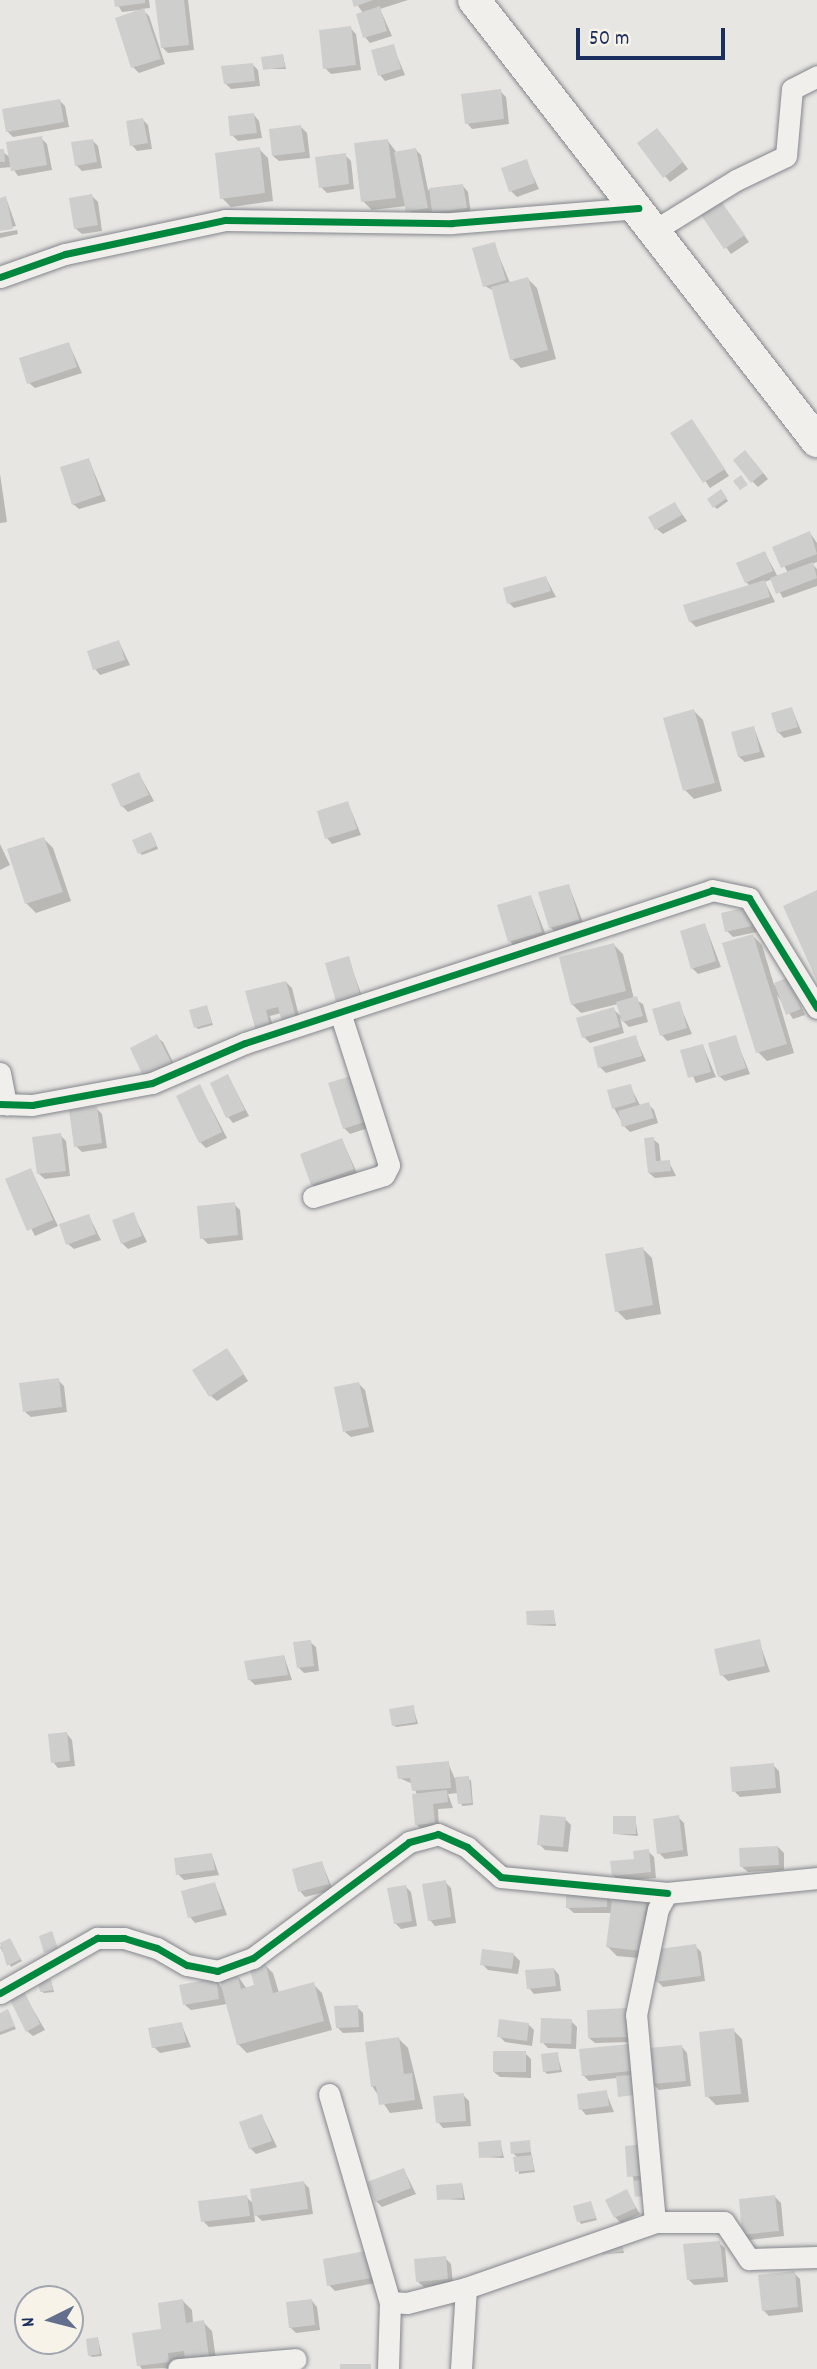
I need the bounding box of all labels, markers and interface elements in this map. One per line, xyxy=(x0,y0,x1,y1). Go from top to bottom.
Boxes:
scale bar xyxy=(579,14,728,58)
text: 50 m xyxy=(589,25,629,55)
north arrow xyxy=(14,2285,84,2355)
text: N xyxy=(16,2316,44,2328)

